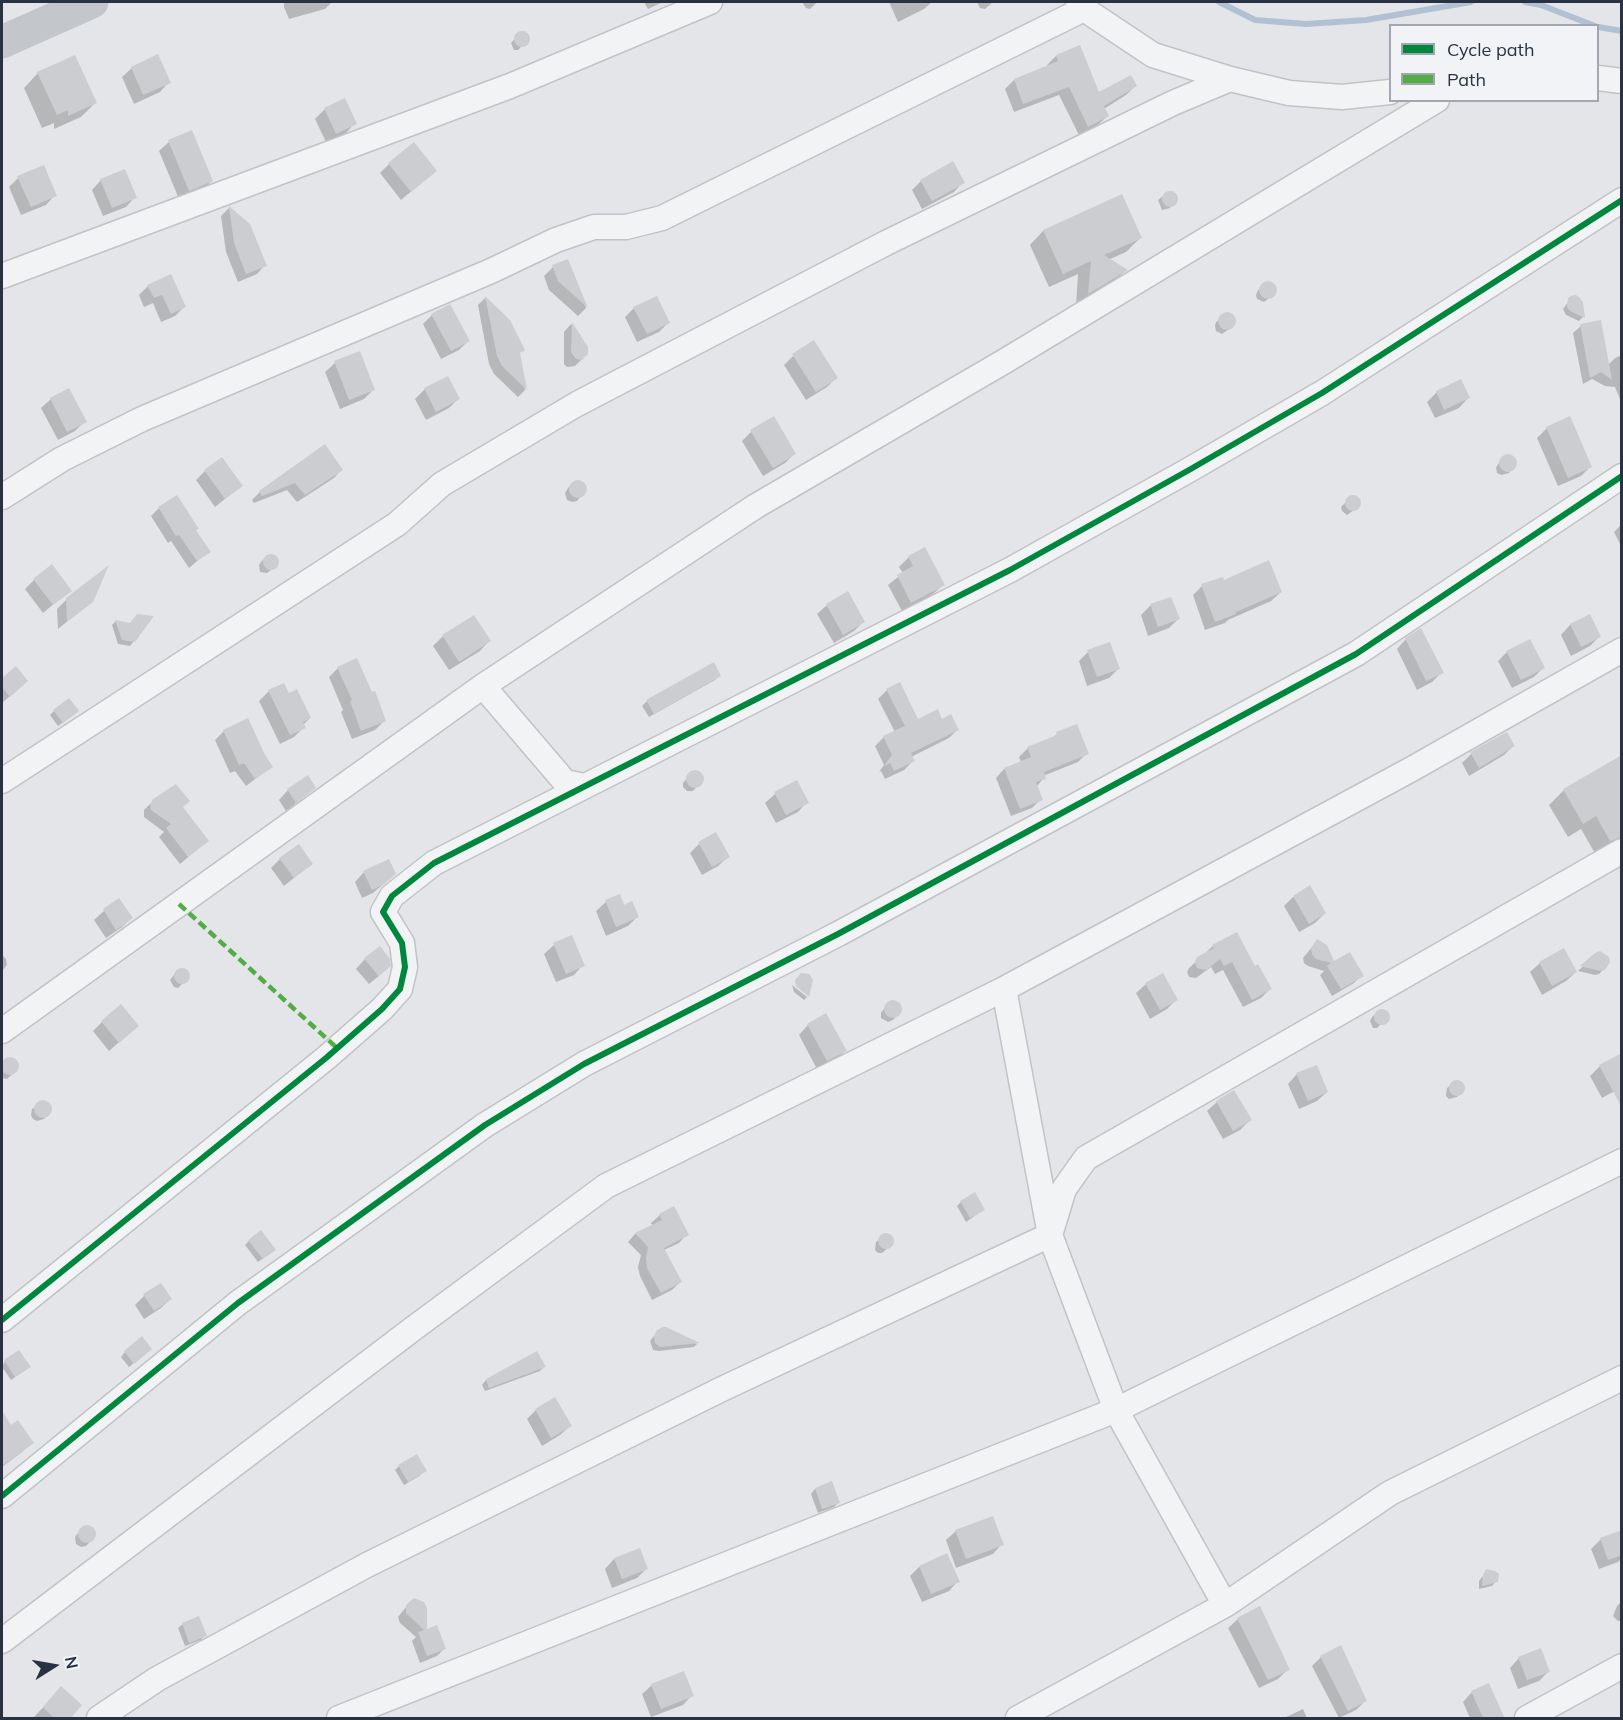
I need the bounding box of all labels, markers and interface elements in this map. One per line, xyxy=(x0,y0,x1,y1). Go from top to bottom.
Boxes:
legend xyxy=(1389,24,1599,102)
text: Cycle path xyxy=(1447,38,1534,61)
text: Path xyxy=(1447,68,1486,91)
north arrow xyxy=(24,1636,84,1696)
text: N xyxy=(61,1655,83,1670)

